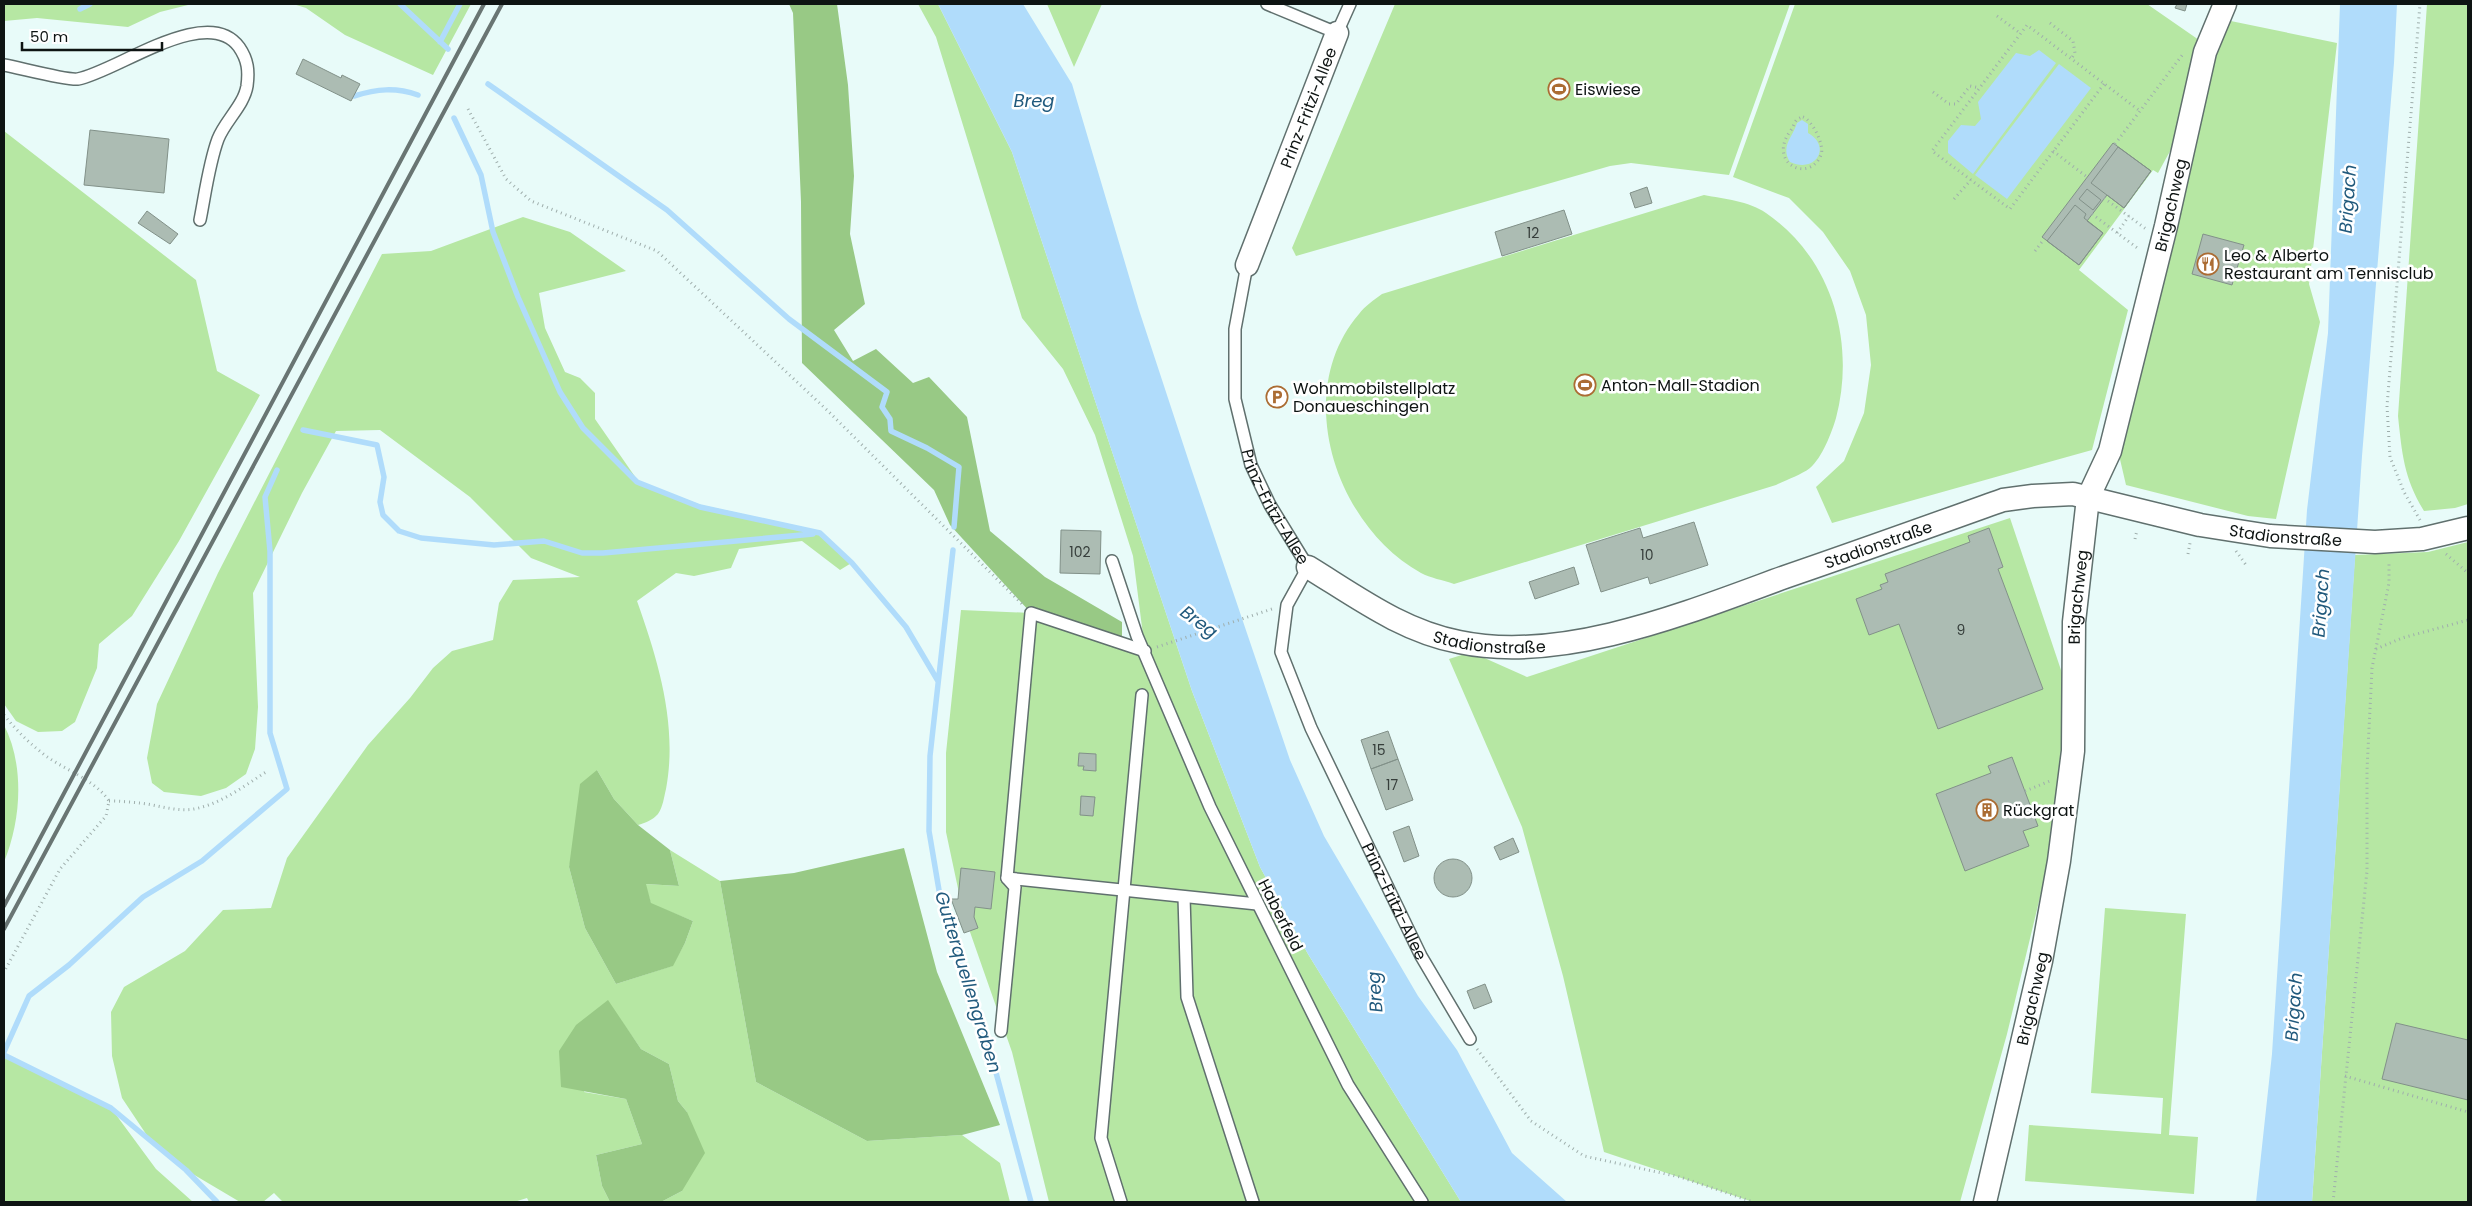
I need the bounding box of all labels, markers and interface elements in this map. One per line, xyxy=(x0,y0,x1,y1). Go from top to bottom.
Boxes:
scale bar xyxy=(22,20,162,52)
text: 50 m xyxy=(30,26,68,47)
street label: Prinz-Fritzi-Allee xyxy=(1275,44,1342,171)
sports icon: Eiswiese xyxy=(1547,77,1571,101)
place label: Eiswiese xyxy=(1575,78,1641,101)
water label: Breg xyxy=(1013,88,1055,113)
street label: Brigachweg xyxy=(2149,156,2193,254)
water label: Brigach xyxy=(2333,164,2362,234)
house number: 12 xyxy=(1527,223,1539,243)
place label: Leo & Alberto Restaurant am Tennisclub xyxy=(2224,244,2434,285)
restaurant icon: Leo & Alberto Restaurant am Tennisclub xyxy=(2196,252,2220,276)
sports icon: Anton-Mall-Stadion xyxy=(1573,373,1597,397)
place label: Anton-Mall-Stadion xyxy=(1601,374,1760,397)
place label: Wohnmobilstellplatz Donaueschingen xyxy=(1293,377,1455,418)
parking icon: Wohnmobilstellplatz Donaueschingen xyxy=(1265,385,1289,409)
street label: Prinz-Fritzi-Allee xyxy=(1236,447,1315,569)
street label: Stadionstraße xyxy=(1821,515,1935,575)
street label: Stadionstraße xyxy=(2228,519,2343,552)
house number: 102 xyxy=(1069,542,1091,562)
house number: 10 xyxy=(1640,545,1654,565)
street label: Brigachweg xyxy=(2063,549,2094,645)
water label: Brigach xyxy=(2306,568,2335,638)
water label: Breg xyxy=(1175,599,1223,644)
house number: 9 xyxy=(1957,620,1965,640)
street label: Stadionstraße xyxy=(1430,625,1547,659)
house number: 15 xyxy=(1372,740,1386,760)
house number: 17 xyxy=(1386,775,1398,795)
building icon: Rückgrat xyxy=(1975,798,1999,822)
place label: Rückgrat xyxy=(2003,799,2075,822)
street label: Prinz-Fritzi-Allee xyxy=(1356,839,1432,964)
street label: Haberfeld xyxy=(1252,875,1309,955)
water label: Gutterquellengraben xyxy=(929,888,1008,1076)
street label: Brigachweg xyxy=(2011,950,2054,1048)
water label: Breg xyxy=(1361,971,1388,1013)
water label: Brigach xyxy=(2279,972,2308,1042)

